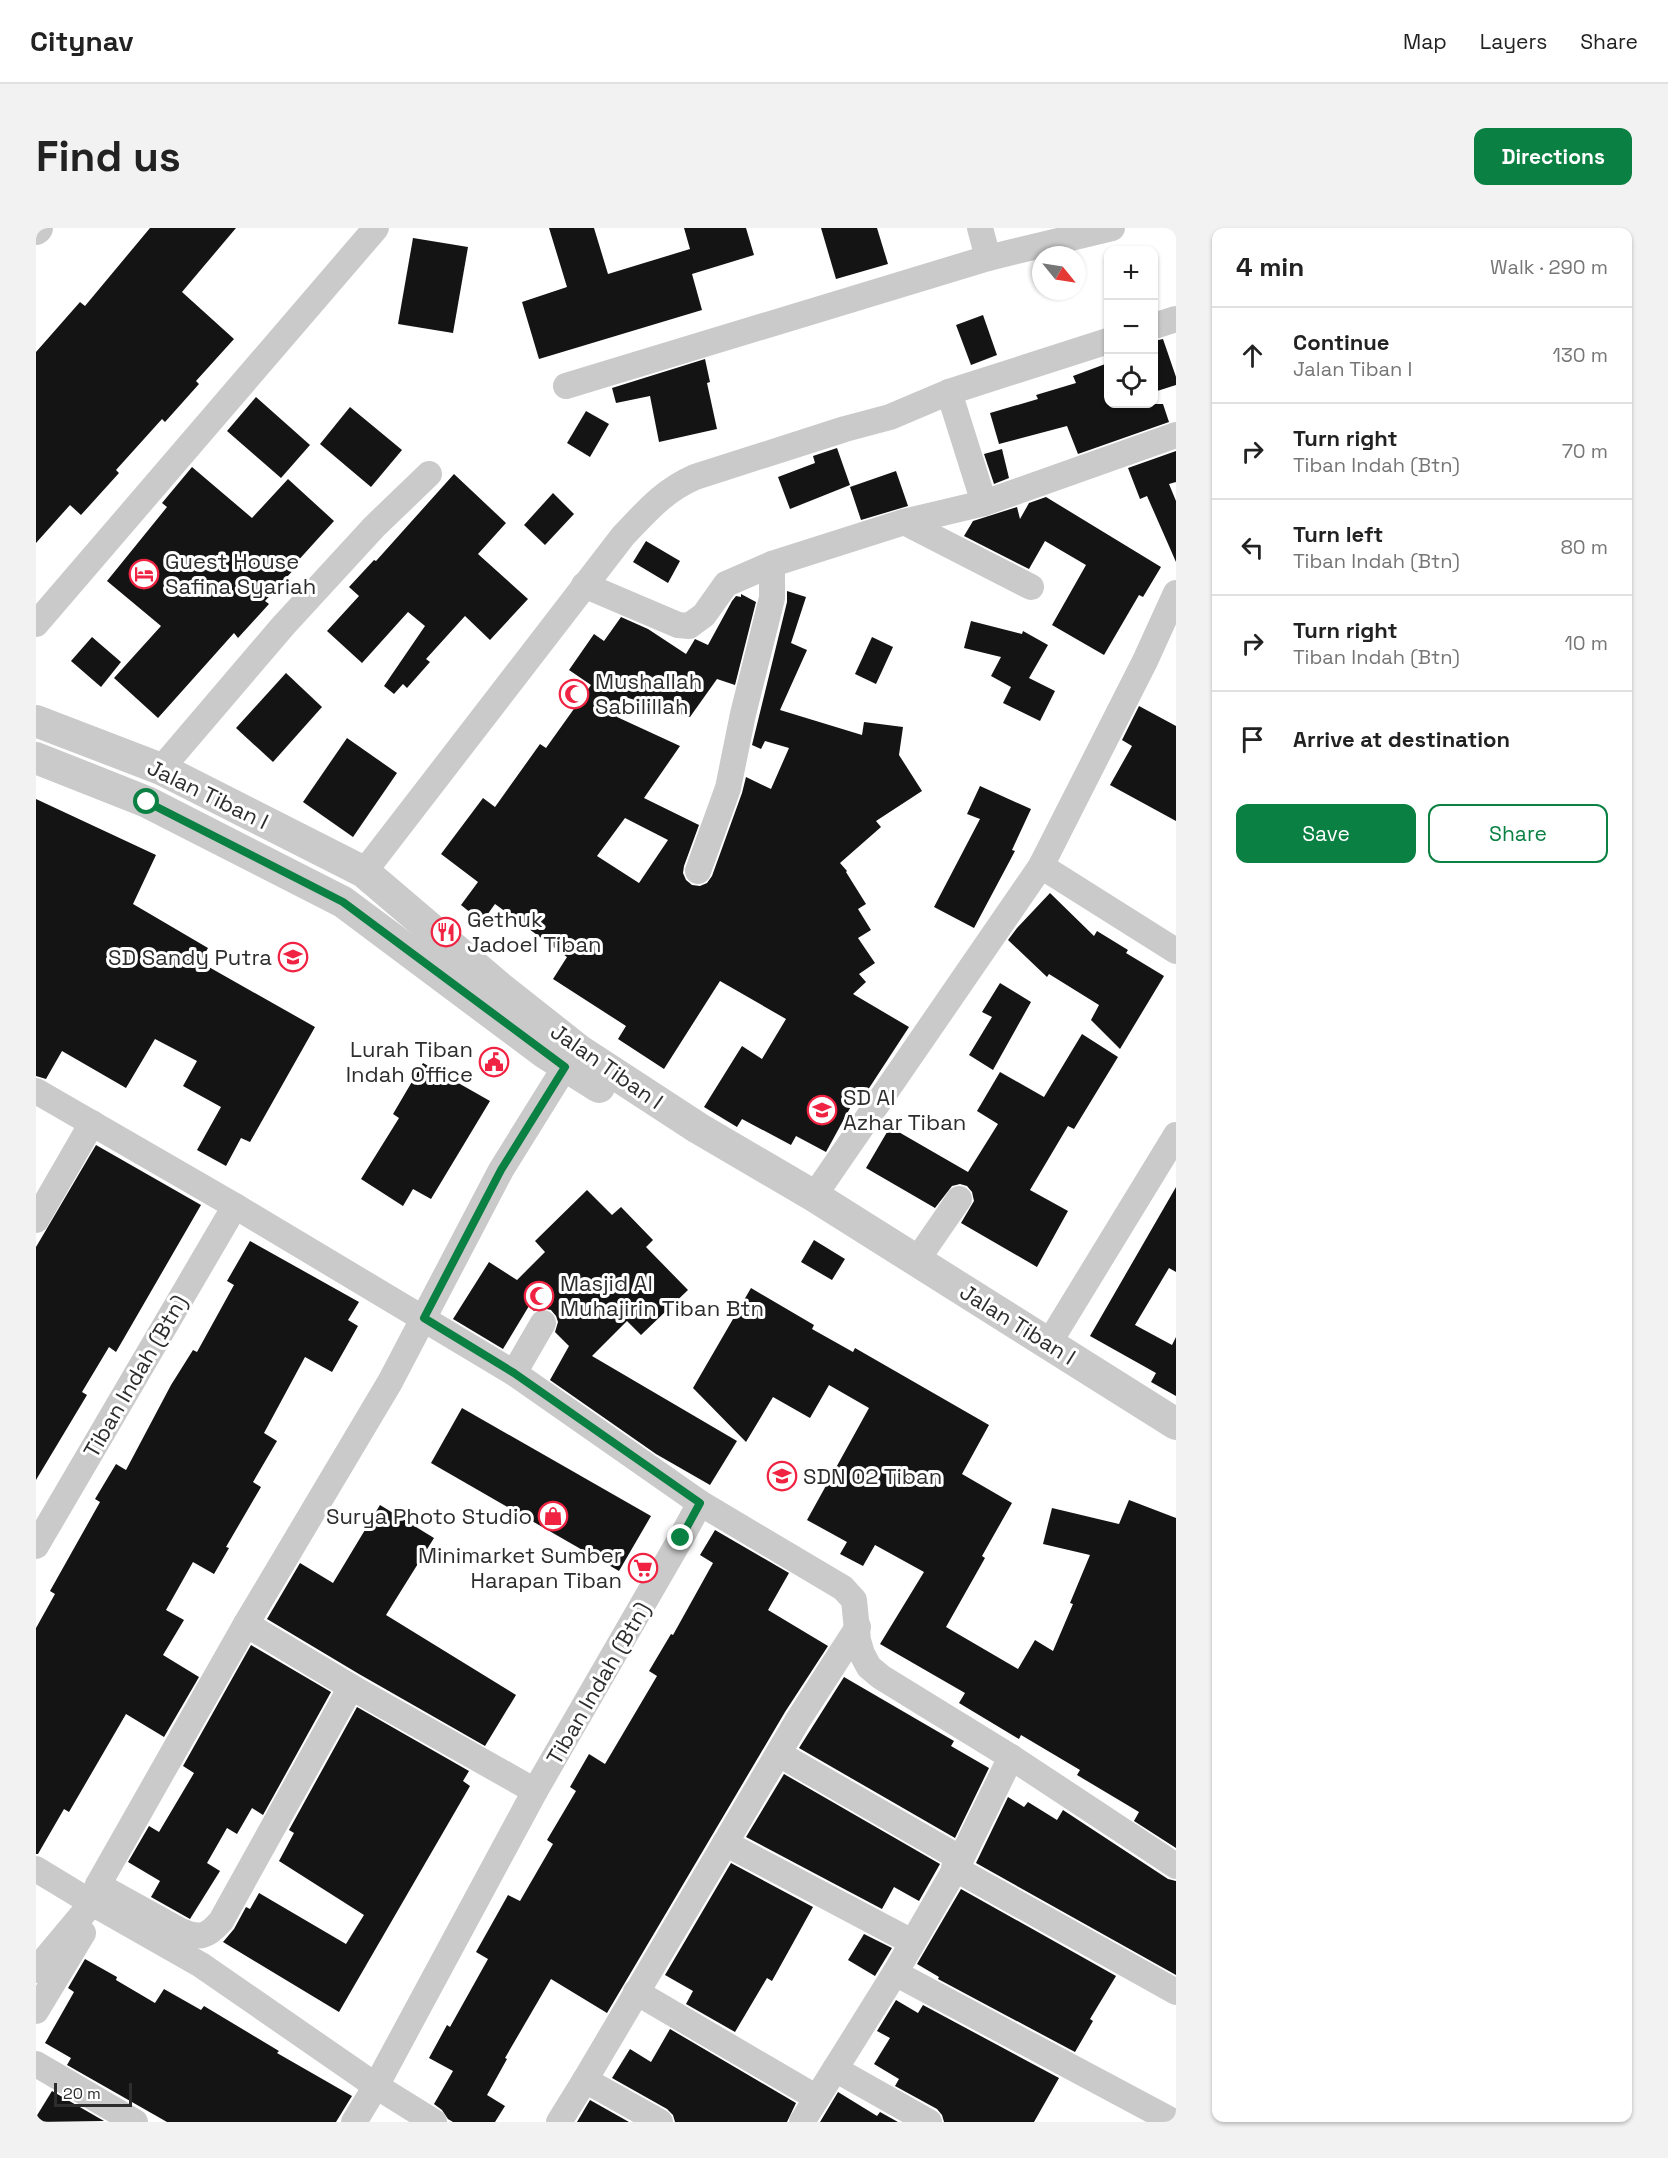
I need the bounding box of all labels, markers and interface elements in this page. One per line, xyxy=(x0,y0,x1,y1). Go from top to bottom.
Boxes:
text: Citynav xyxy=(30,23,134,59)
text: Map xyxy=(1403,28,1447,55)
text: Layers xyxy=(1480,28,1547,55)
text: Share xyxy=(1580,28,1638,55)
button: Directions xyxy=(1474,128,1632,185)
text: Find us xyxy=(36,130,181,183)
north arrow xyxy=(1032,246,1086,300)
map controls xyxy=(1104,246,1158,408)
button: + xyxy=(1104,246,1158,300)
text: 4 min xyxy=(1236,250,1304,284)
text: Walk · 290 m xyxy=(1490,254,1608,280)
button: − xyxy=(1104,300,1158,354)
text: Continue xyxy=(1293,328,1389,356)
icon: ahead xyxy=(1236,339,1269,372)
text: 130 m xyxy=(1552,342,1608,368)
button: locate xyxy=(1104,354,1158,408)
text: Jalan Tiban I xyxy=(1293,356,1412,382)
text: Turn right xyxy=(1293,424,1398,452)
icon: right xyxy=(1236,435,1269,468)
text: 70 m xyxy=(1562,438,1608,464)
text: Tiban Indah (Btn) xyxy=(1293,452,1460,478)
text: Turn left xyxy=(1293,520,1383,548)
icon: left xyxy=(1236,531,1269,564)
text: 80 m xyxy=(1560,534,1608,560)
place label: Guest House Safina Syariah xyxy=(165,547,316,600)
text: Tiban Indah (Btn) xyxy=(1293,548,1460,574)
hotel icon: Guest House Safina Syariah xyxy=(128,558,160,590)
text: Turn right xyxy=(1293,616,1398,644)
icon: right xyxy=(1236,627,1269,660)
text: 10 m xyxy=(1564,630,1608,656)
text: Tiban Indah (Btn) xyxy=(1293,644,1460,670)
place label: Mushallah Sabilillah xyxy=(595,667,702,720)
mosque icon: Mushallah Sabilillah xyxy=(558,678,590,710)
icon: arrive xyxy=(1236,723,1269,756)
text: Arrive at destination xyxy=(1293,725,1510,753)
street label: Jalan Tiban I xyxy=(143,753,273,835)
route start xyxy=(133,788,159,814)
button: Save xyxy=(1236,804,1416,863)
button: Share xyxy=(1428,804,1608,863)
place label: Gethuk Jadoel Tiban xyxy=(467,905,602,958)
restaurant icon: Gethuk Jadoel Tiban xyxy=(430,916,462,948)
school or university icon: SD Sandy Putra xyxy=(277,941,309,973)
place label: SD Sandy Putra xyxy=(108,943,272,971)
street label: Jalan Tiban I xyxy=(545,1017,669,1115)
place label: Lurah Tiban Indah Office xyxy=(346,1035,473,1088)
public building icon: Lurah Tiban Indah Office xyxy=(478,1046,510,1078)
place label: SD Al Azhar Tiban xyxy=(843,1083,966,1136)
school or university icon: SD Al Azhar Tiban xyxy=(806,1094,838,1126)
place label: Masjid Al Muhajirin Tiban Btn xyxy=(560,1269,764,1322)
street label: Jalan Tiban I xyxy=(955,1277,1081,1371)
mosque icon: Masjid Al Muhajirin Tiban Btn xyxy=(523,1280,555,1312)
street label: Tiban Indah (Btn) xyxy=(77,1290,193,1462)
school or university icon: SDN 02 Tiban xyxy=(766,1460,798,1492)
place label: SDN 02 Tiban xyxy=(803,1462,942,1490)
shop icon: Surya Photo Studio xyxy=(537,1500,569,1532)
place label: Surya Photo Studio xyxy=(326,1502,532,1530)
route end xyxy=(667,1524,693,1550)
place label: Minimarket Sumber Harapan Tiban xyxy=(418,1541,622,1594)
supermarket icon: Minimarket Sumber Harapan Tiban xyxy=(627,1552,659,1584)
street label: Tiban Indah (Btn) xyxy=(540,1597,656,1769)
scale bar xyxy=(54,2080,132,2108)
text: 20 m xyxy=(63,2083,101,2104)

